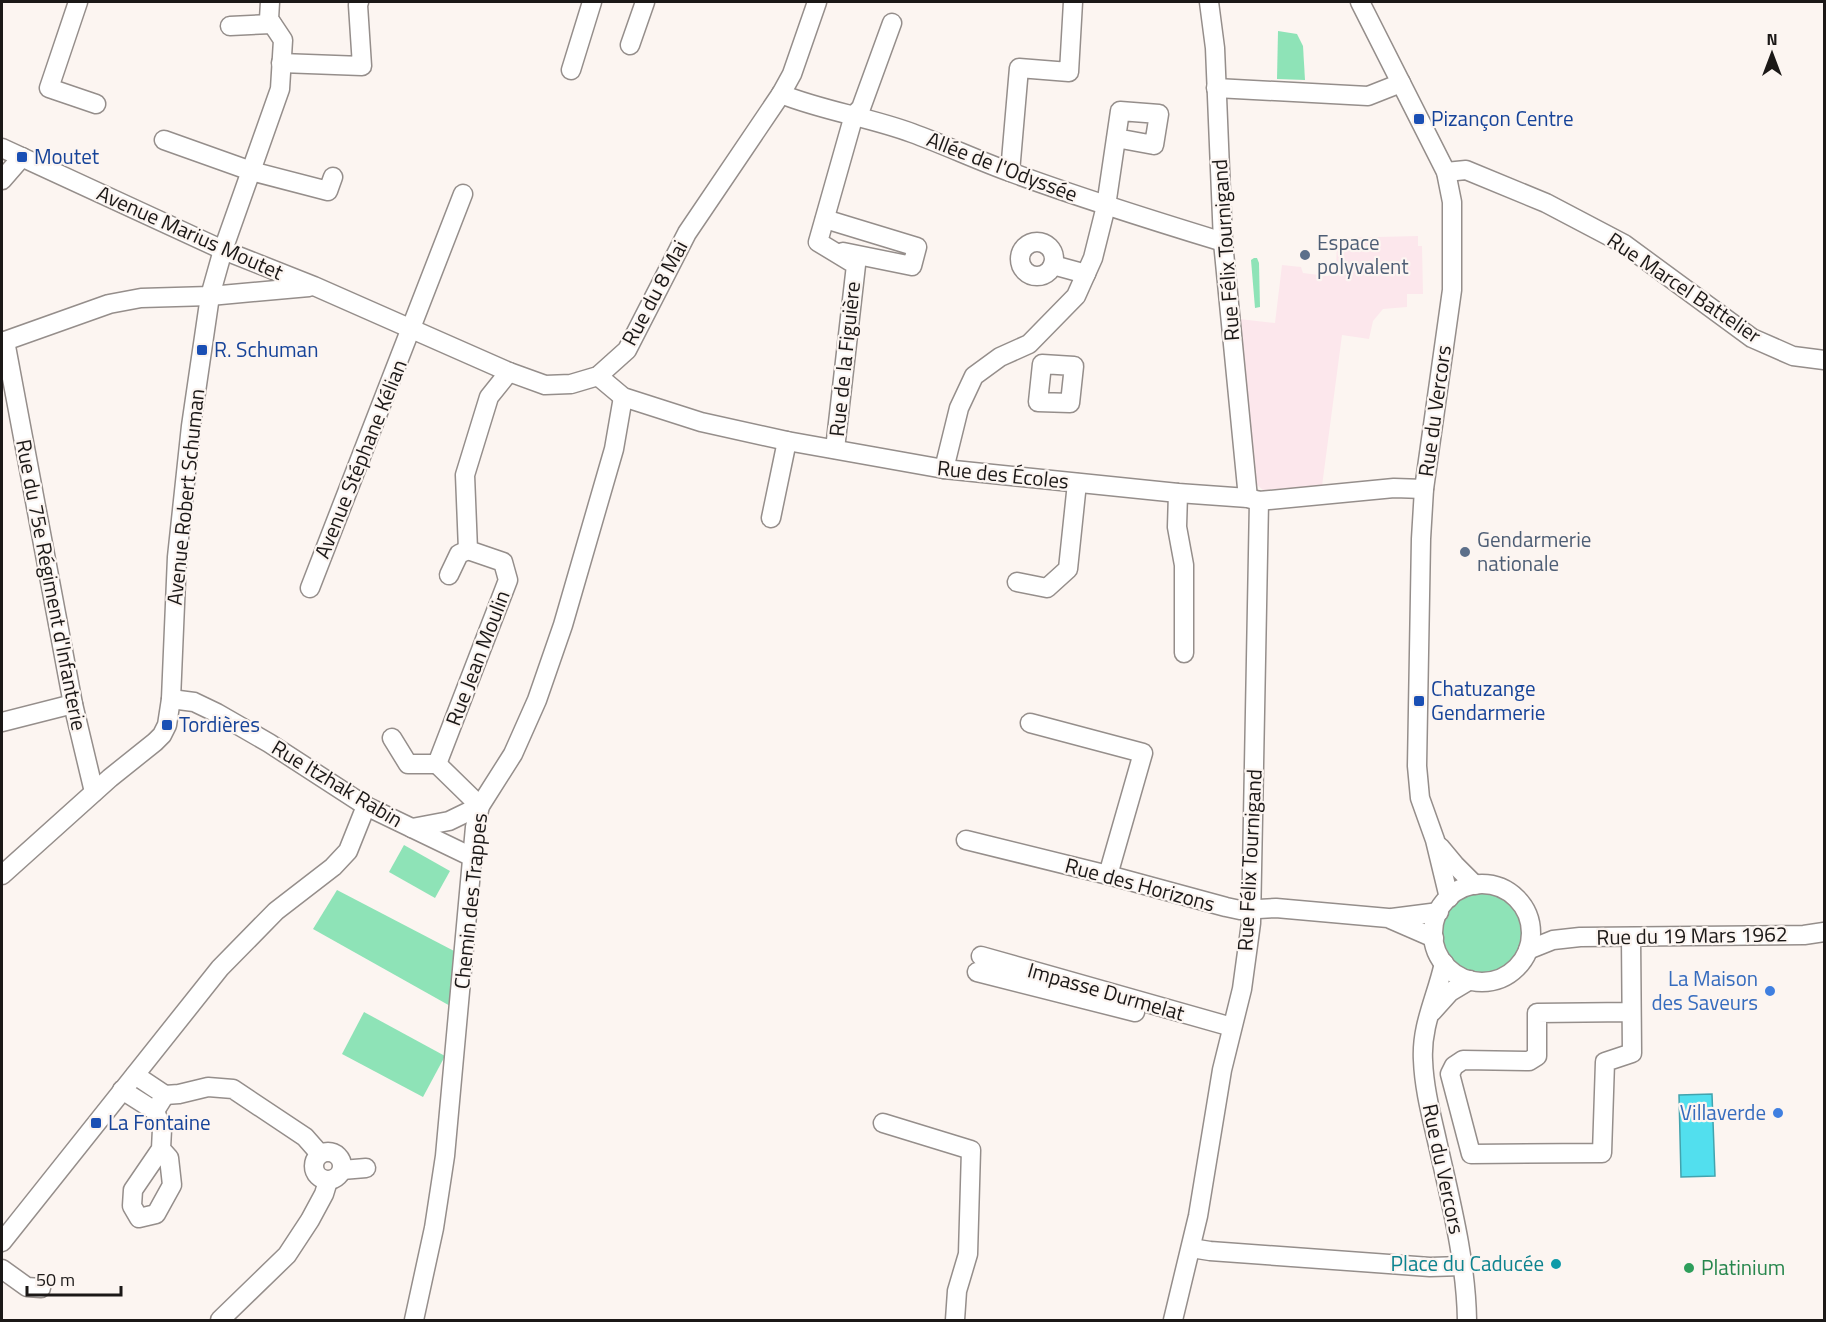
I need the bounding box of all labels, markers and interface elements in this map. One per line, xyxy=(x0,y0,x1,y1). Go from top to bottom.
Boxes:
north arrow xyxy=(1742,24,1802,84)
text: N xyxy=(1766,27,1778,51)
place label: Pizançon Centre xyxy=(1431,102,1573,134)
marker: Pizançon Centre xyxy=(1412,112,1426,126)
street label: Allée de l'Odyssée xyxy=(922,123,1082,210)
place label: Moutet xyxy=(34,140,100,172)
marker: Moutet xyxy=(15,150,29,164)
street label: Rue Félix Tournigand xyxy=(1203,158,1247,342)
street label: Avenue Marius Moutet xyxy=(92,177,289,288)
street label: Rue Marcel Battelier xyxy=(1601,224,1768,351)
place label: Espace polyvalent xyxy=(1317,226,1409,282)
street label: Rue du 8 Mai xyxy=(613,234,695,351)
marker: Espace polyvalent xyxy=(1298,248,1312,262)
street label: Rue de la Figuière xyxy=(820,280,868,438)
place label: R. Schuman xyxy=(214,333,318,365)
marker: R. Schuman xyxy=(195,343,209,357)
street label: Rue du Vercors xyxy=(1409,343,1459,479)
street label: Avenue Stéphane Kélian xyxy=(305,354,415,563)
street label: Avenue Robert Schuman xyxy=(158,387,212,607)
street label: Rue du 75e Régiment d'Infanterie xyxy=(8,436,96,733)
street label: Rue des Écoles xyxy=(936,451,1070,497)
place label: Gendarmerie nationale xyxy=(1477,523,1591,579)
marker: Gendarmerie nationale xyxy=(1458,545,1472,559)
street label: Rue Jean Moulin xyxy=(437,585,518,730)
place label: Chatuzange Gendarmerie xyxy=(1431,672,1545,728)
marker: Chatuzange Gendarmerie xyxy=(1412,694,1426,708)
place label: Tordières xyxy=(179,708,260,740)
marker: Tordières xyxy=(160,718,174,732)
street label: Rue Itzhak Rabin xyxy=(266,731,409,835)
street label: Rue Félix Tournigand xyxy=(1228,768,1270,952)
street label: Chemin des Trappes xyxy=(445,811,495,991)
street label: Rue des Horizons xyxy=(1062,849,1219,919)
street label: Rue du 19 Mars 1962 xyxy=(1596,917,1788,953)
street label: Impasse Durmelat xyxy=(1024,953,1189,1029)
place label: La Maison des Saveurs xyxy=(1651,962,1758,1018)
marker: La Maison des Saveurs xyxy=(1763,984,1777,998)
place label: Villaverde xyxy=(1680,1096,1766,1128)
street label: Rue du Vercors xyxy=(1415,1101,1473,1237)
place label: La Fontaine xyxy=(108,1106,211,1138)
marker: Villaverde xyxy=(1771,1106,1785,1120)
marker: La Fontaine xyxy=(89,1116,103,1130)
place label: Place du Caducée xyxy=(1391,1247,1544,1279)
place label: Platinium xyxy=(1701,1251,1785,1283)
marker: Place du Caducée xyxy=(1549,1257,1563,1271)
scale bar xyxy=(27,1259,122,1297)
marker: Platinium xyxy=(1682,1261,1696,1275)
text: 50 m xyxy=(36,1266,75,1293)

